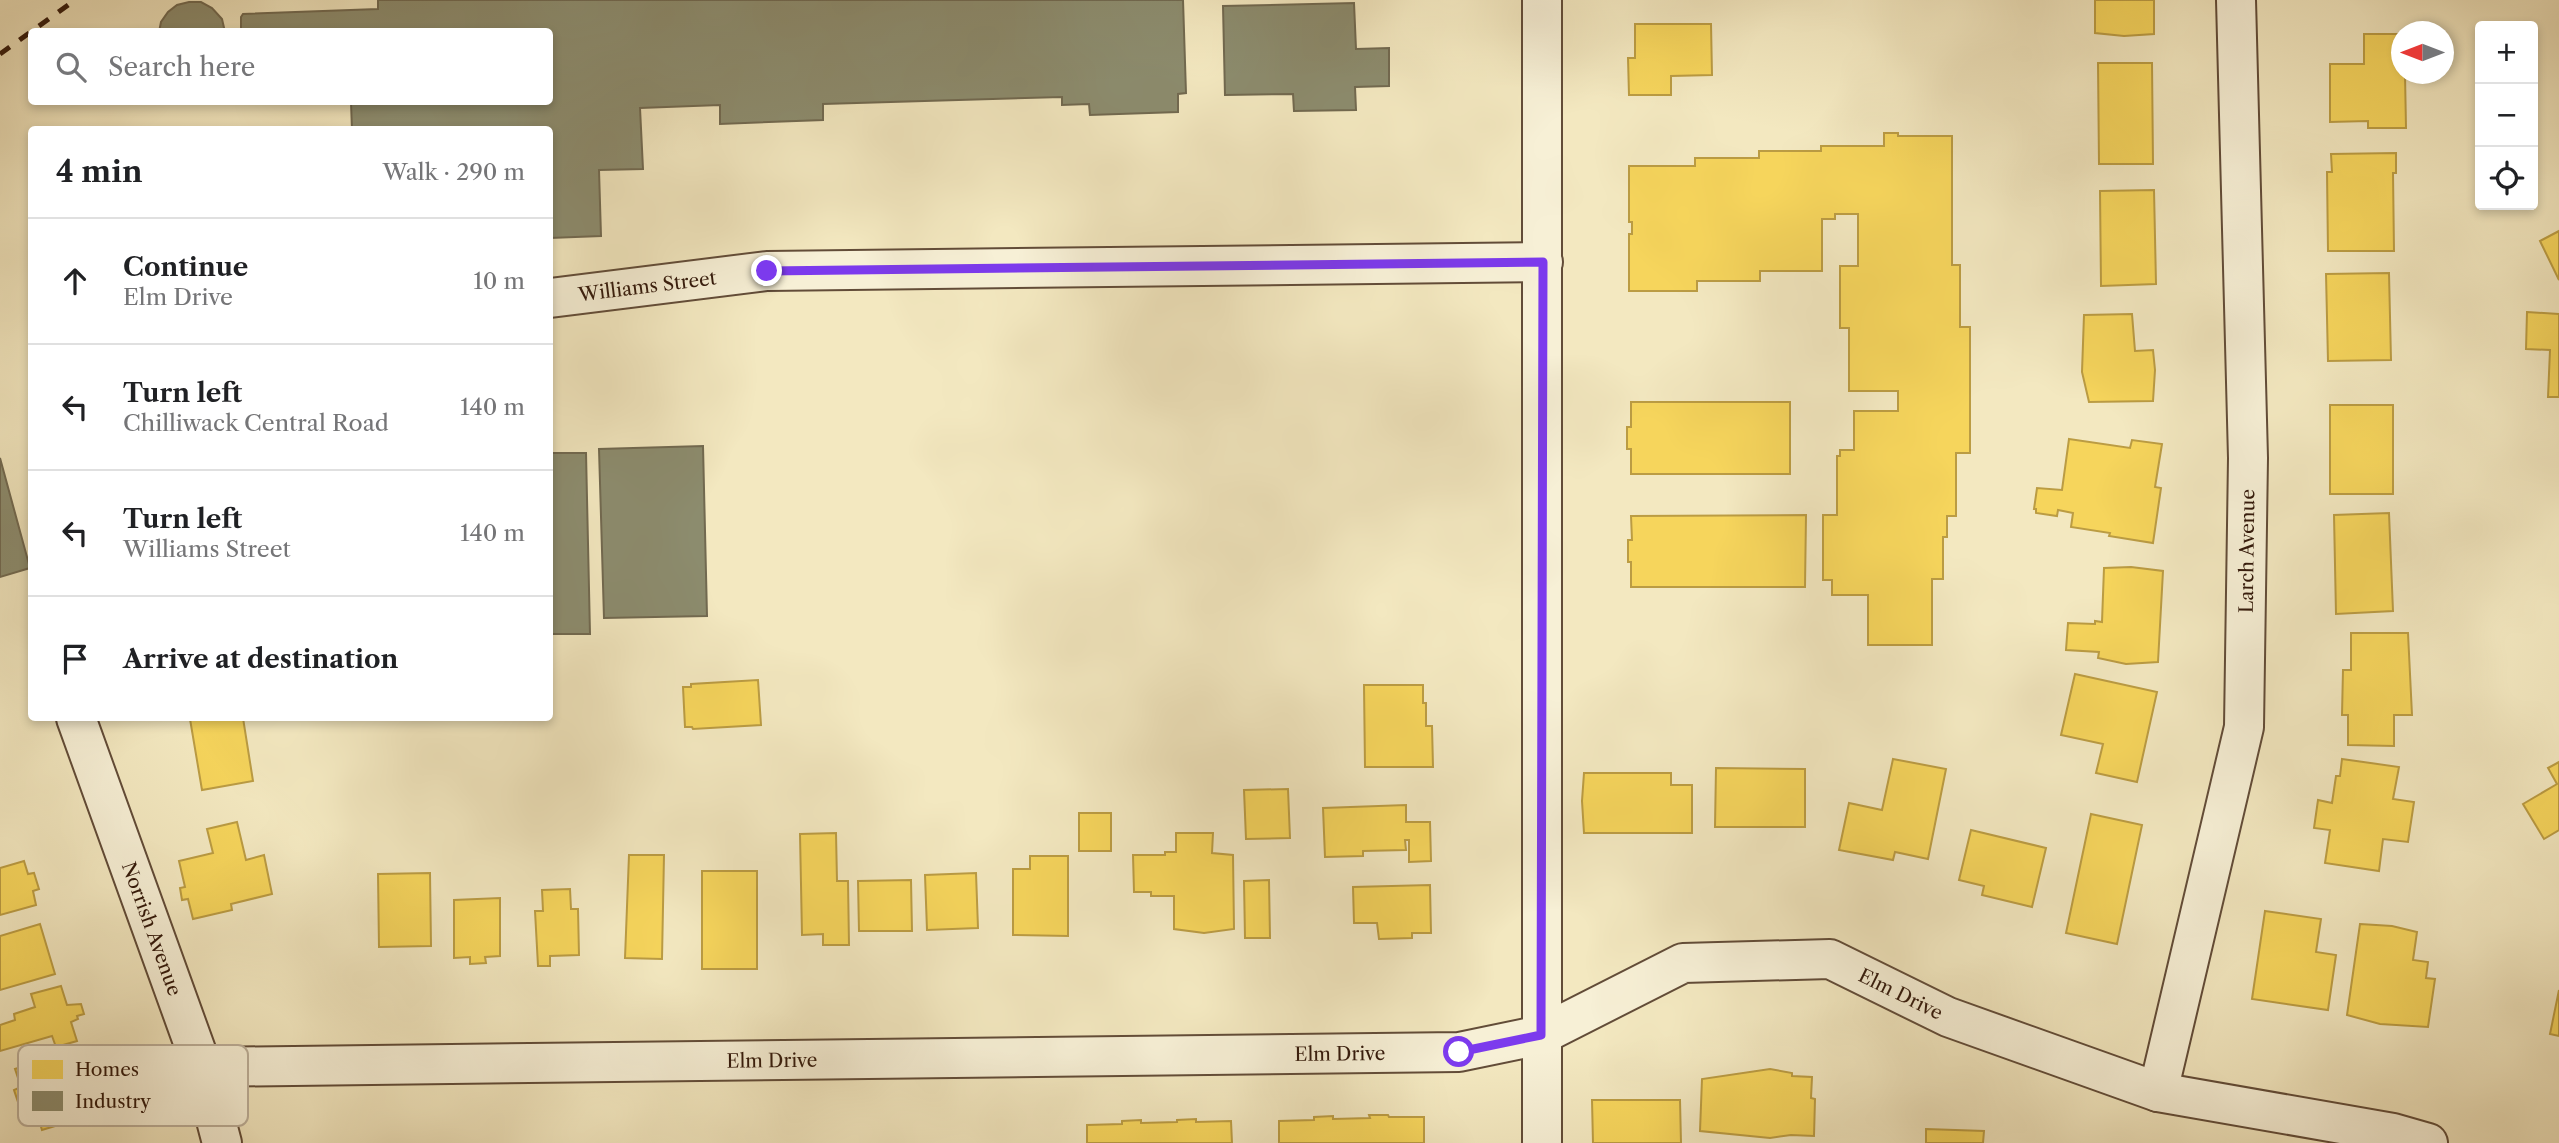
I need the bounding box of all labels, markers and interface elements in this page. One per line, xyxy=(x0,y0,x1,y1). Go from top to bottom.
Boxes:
north arrow xyxy=(2391,21,2454,84)
map controls xyxy=(2475,21,2538,210)
button: + xyxy=(2475,21,2538,84)
search box xyxy=(28,28,553,105)
icon: search xyxy=(52,48,90,86)
text: Search here xyxy=(108,51,255,83)
button: − xyxy=(2475,84,2538,147)
button: locate xyxy=(2475,147,2538,210)
text: 4 min xyxy=(56,153,142,190)
text: Walk · 290 m xyxy=(383,158,525,186)
text: Continue xyxy=(123,251,248,283)
route end xyxy=(751,255,782,286)
icon: ahead xyxy=(56,262,94,300)
street label: Williams Street xyxy=(576,266,718,306)
text: 10 m xyxy=(473,267,525,295)
text: Elm Drive xyxy=(123,283,233,311)
text: Turn left xyxy=(123,377,242,409)
icon: left xyxy=(56,388,94,426)
text: 140 m xyxy=(460,393,525,421)
text: Chilliwack Central Road xyxy=(123,409,389,437)
street label: Larch Avenue xyxy=(2235,489,2260,613)
text: Turn left xyxy=(123,503,242,535)
icon: left xyxy=(56,514,94,552)
text: 140 m xyxy=(460,519,525,547)
text: Williams Street xyxy=(123,535,291,563)
icon: arrive xyxy=(56,640,94,678)
text: Arrive at destination xyxy=(123,643,398,675)
street label: Norrish Avenue xyxy=(117,859,186,999)
street label: Elm Drive xyxy=(1855,964,1946,1025)
route start xyxy=(1443,1036,1474,1067)
street label: Elm Drive xyxy=(1294,1042,1386,1066)
legend xyxy=(18,1045,248,1126)
street label: Elm Drive xyxy=(726,1049,818,1073)
text: Homes xyxy=(75,1058,139,1081)
text: Industry xyxy=(75,1090,151,1113)

